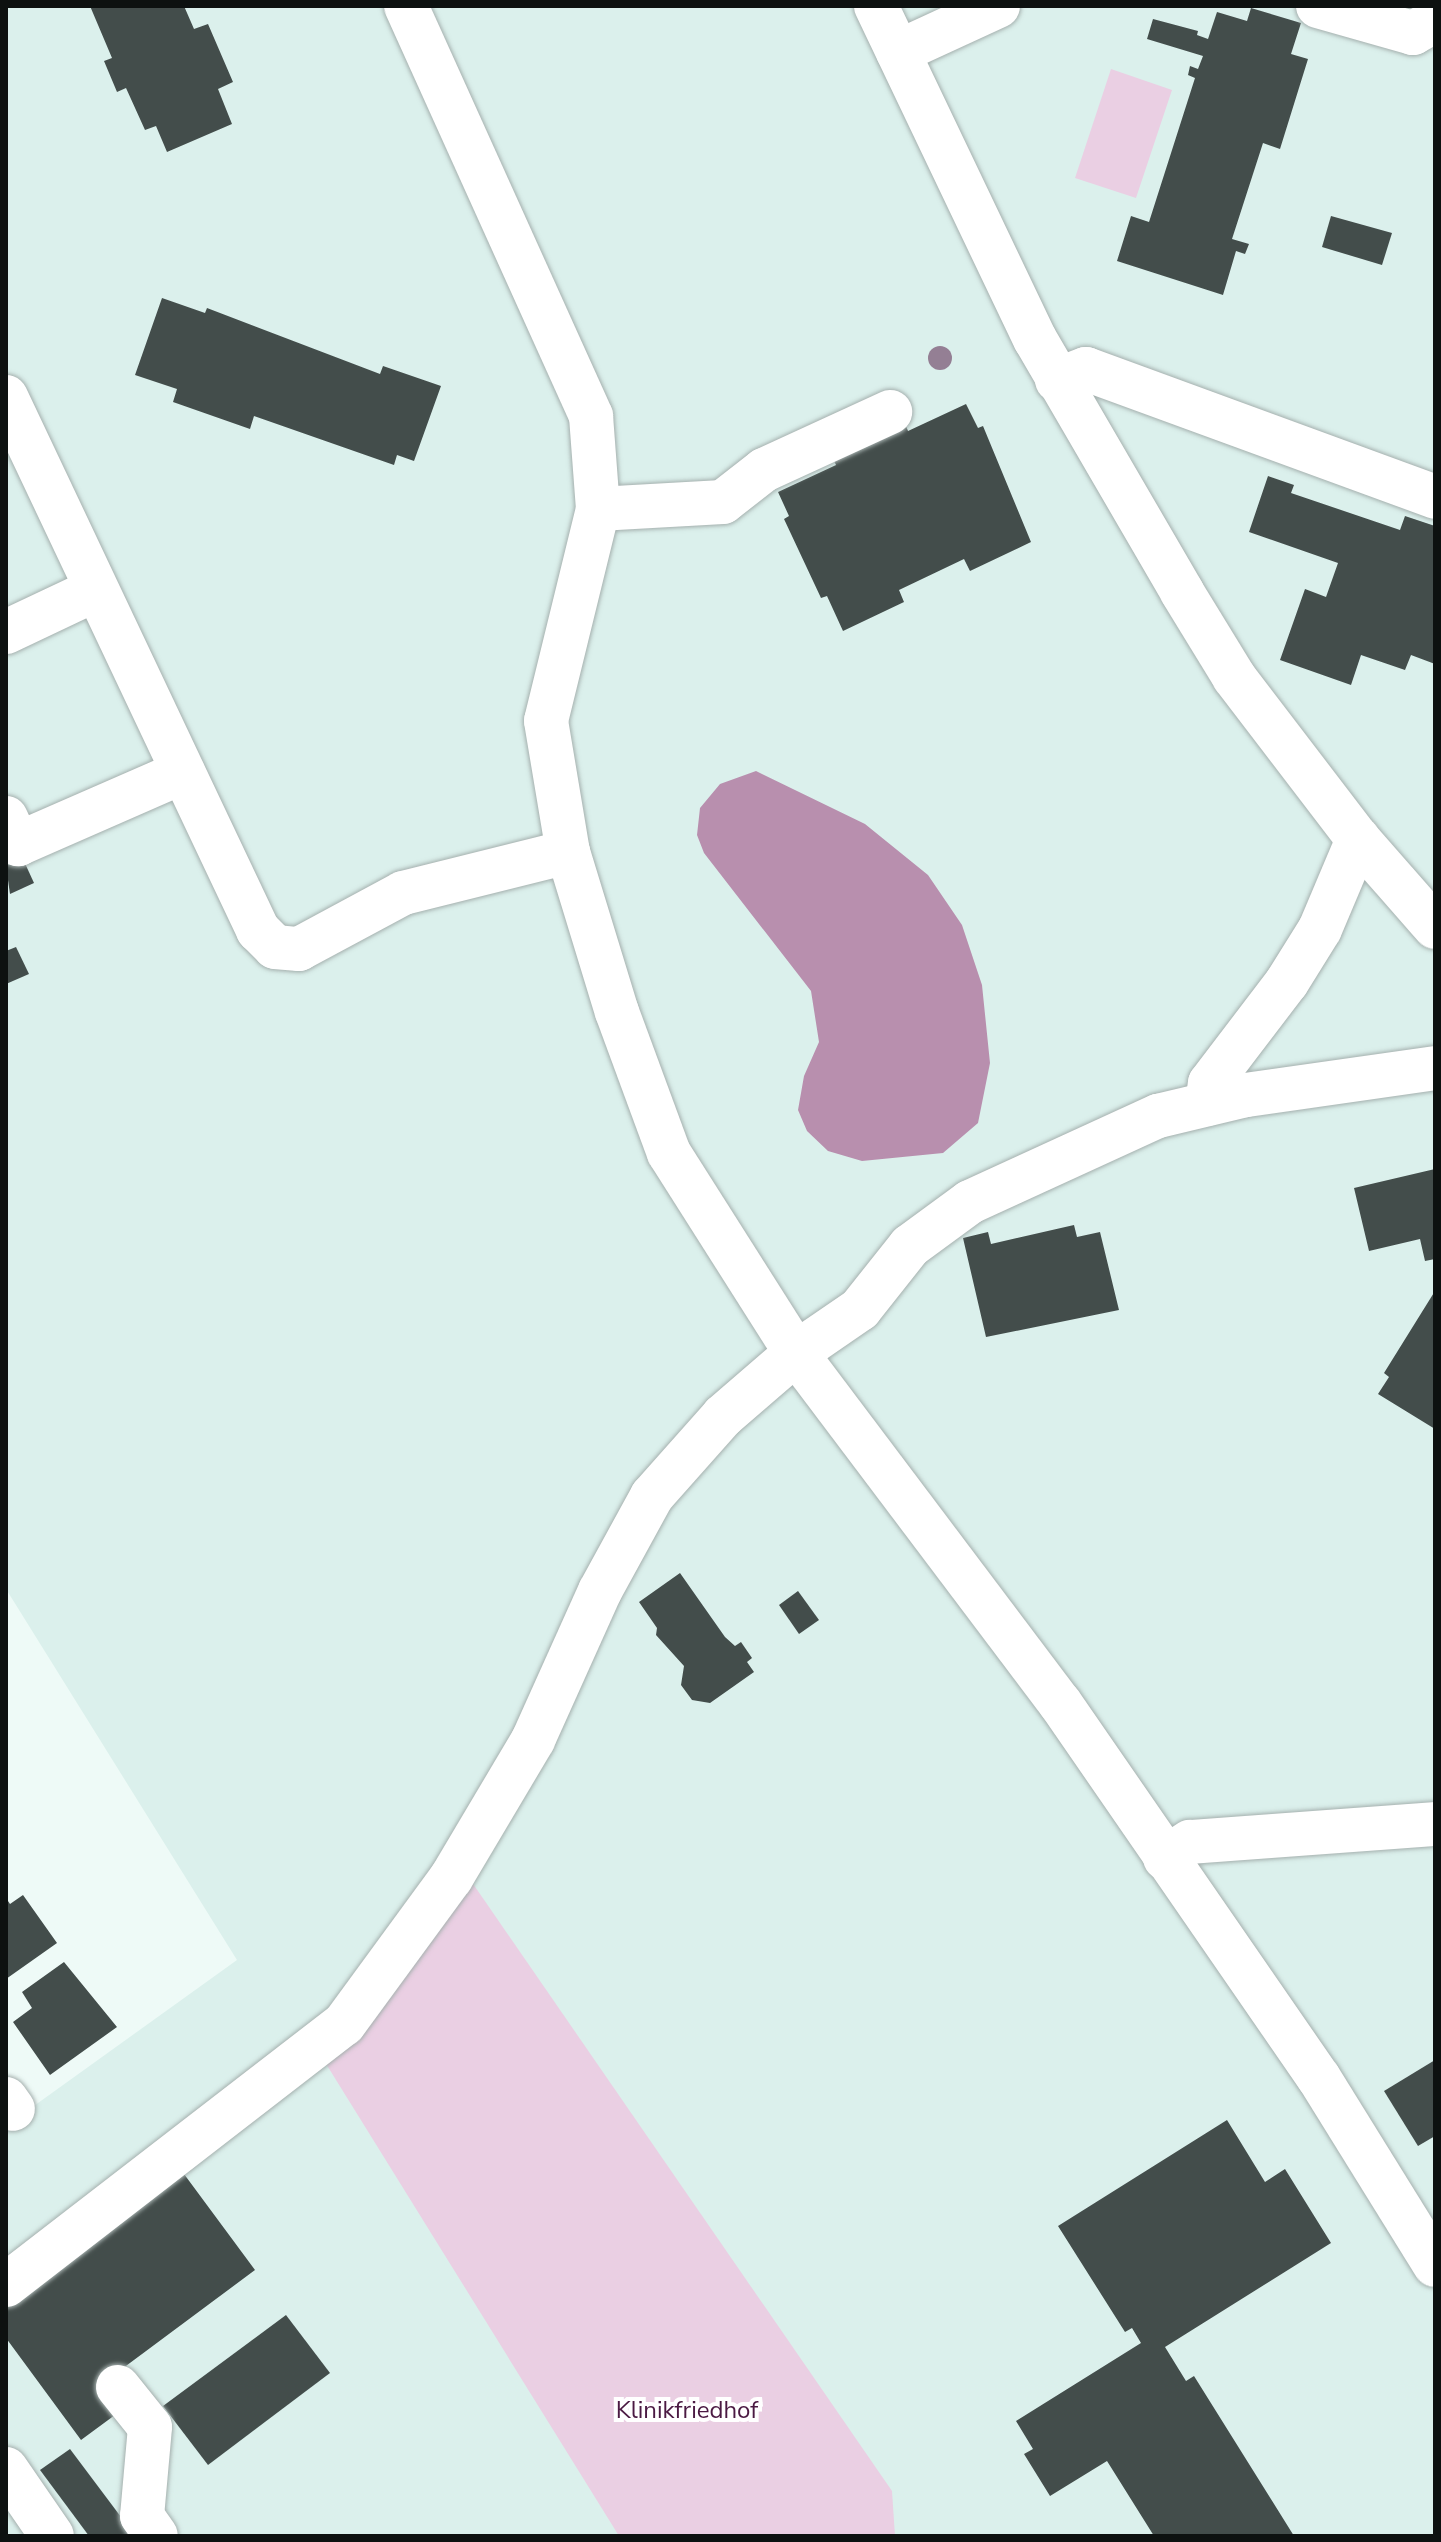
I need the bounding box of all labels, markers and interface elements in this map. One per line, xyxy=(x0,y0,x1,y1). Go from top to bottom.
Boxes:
park label: Klinikfriedhof xyxy=(616,2397,758,2425)

